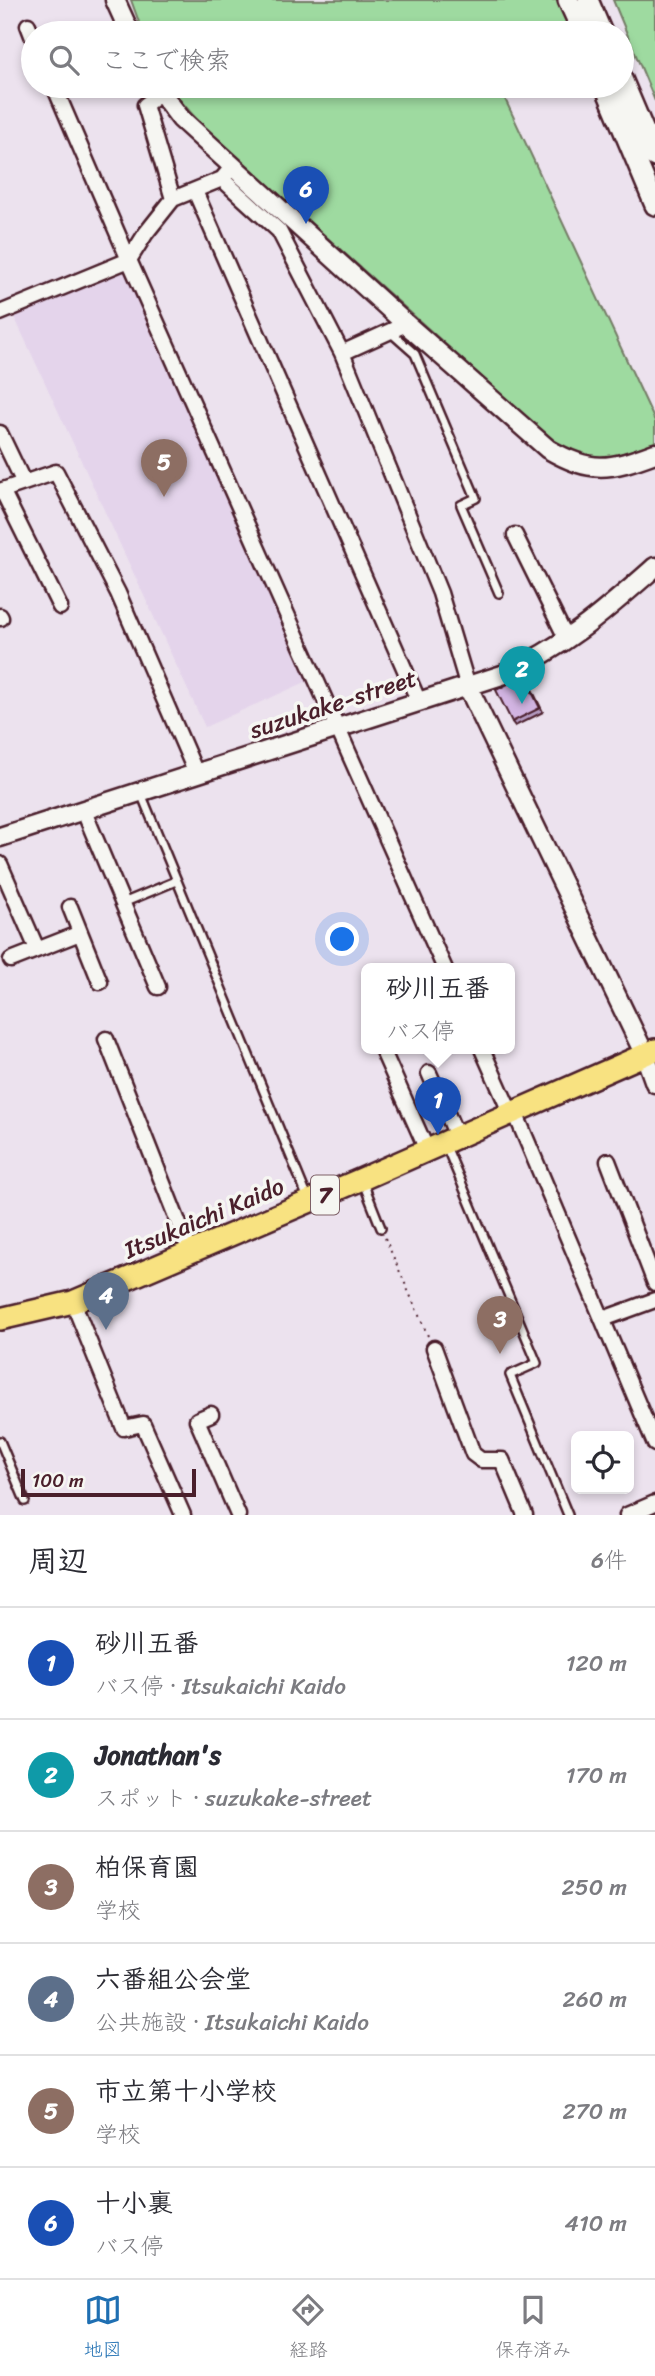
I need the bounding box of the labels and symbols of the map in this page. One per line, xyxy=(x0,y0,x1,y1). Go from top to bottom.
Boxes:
pin: 6 xyxy=(283,166,329,224)
pin: 5 xyxy=(141,439,187,497)
pin: 2 xyxy=(499,646,545,704)
street label: suzukake-street xyxy=(243,657,422,751)
your location xyxy=(325,922,359,956)
pin: 1 xyxy=(415,1077,461,1135)
street label: Itsukaichi Kaido xyxy=(116,1165,291,1271)
road number: 7 xyxy=(311,1176,339,1214)
pin: 4 xyxy=(83,1272,129,1330)
pin: 3 xyxy=(477,1296,523,1354)
scale bar xyxy=(21,1466,196,1498)

